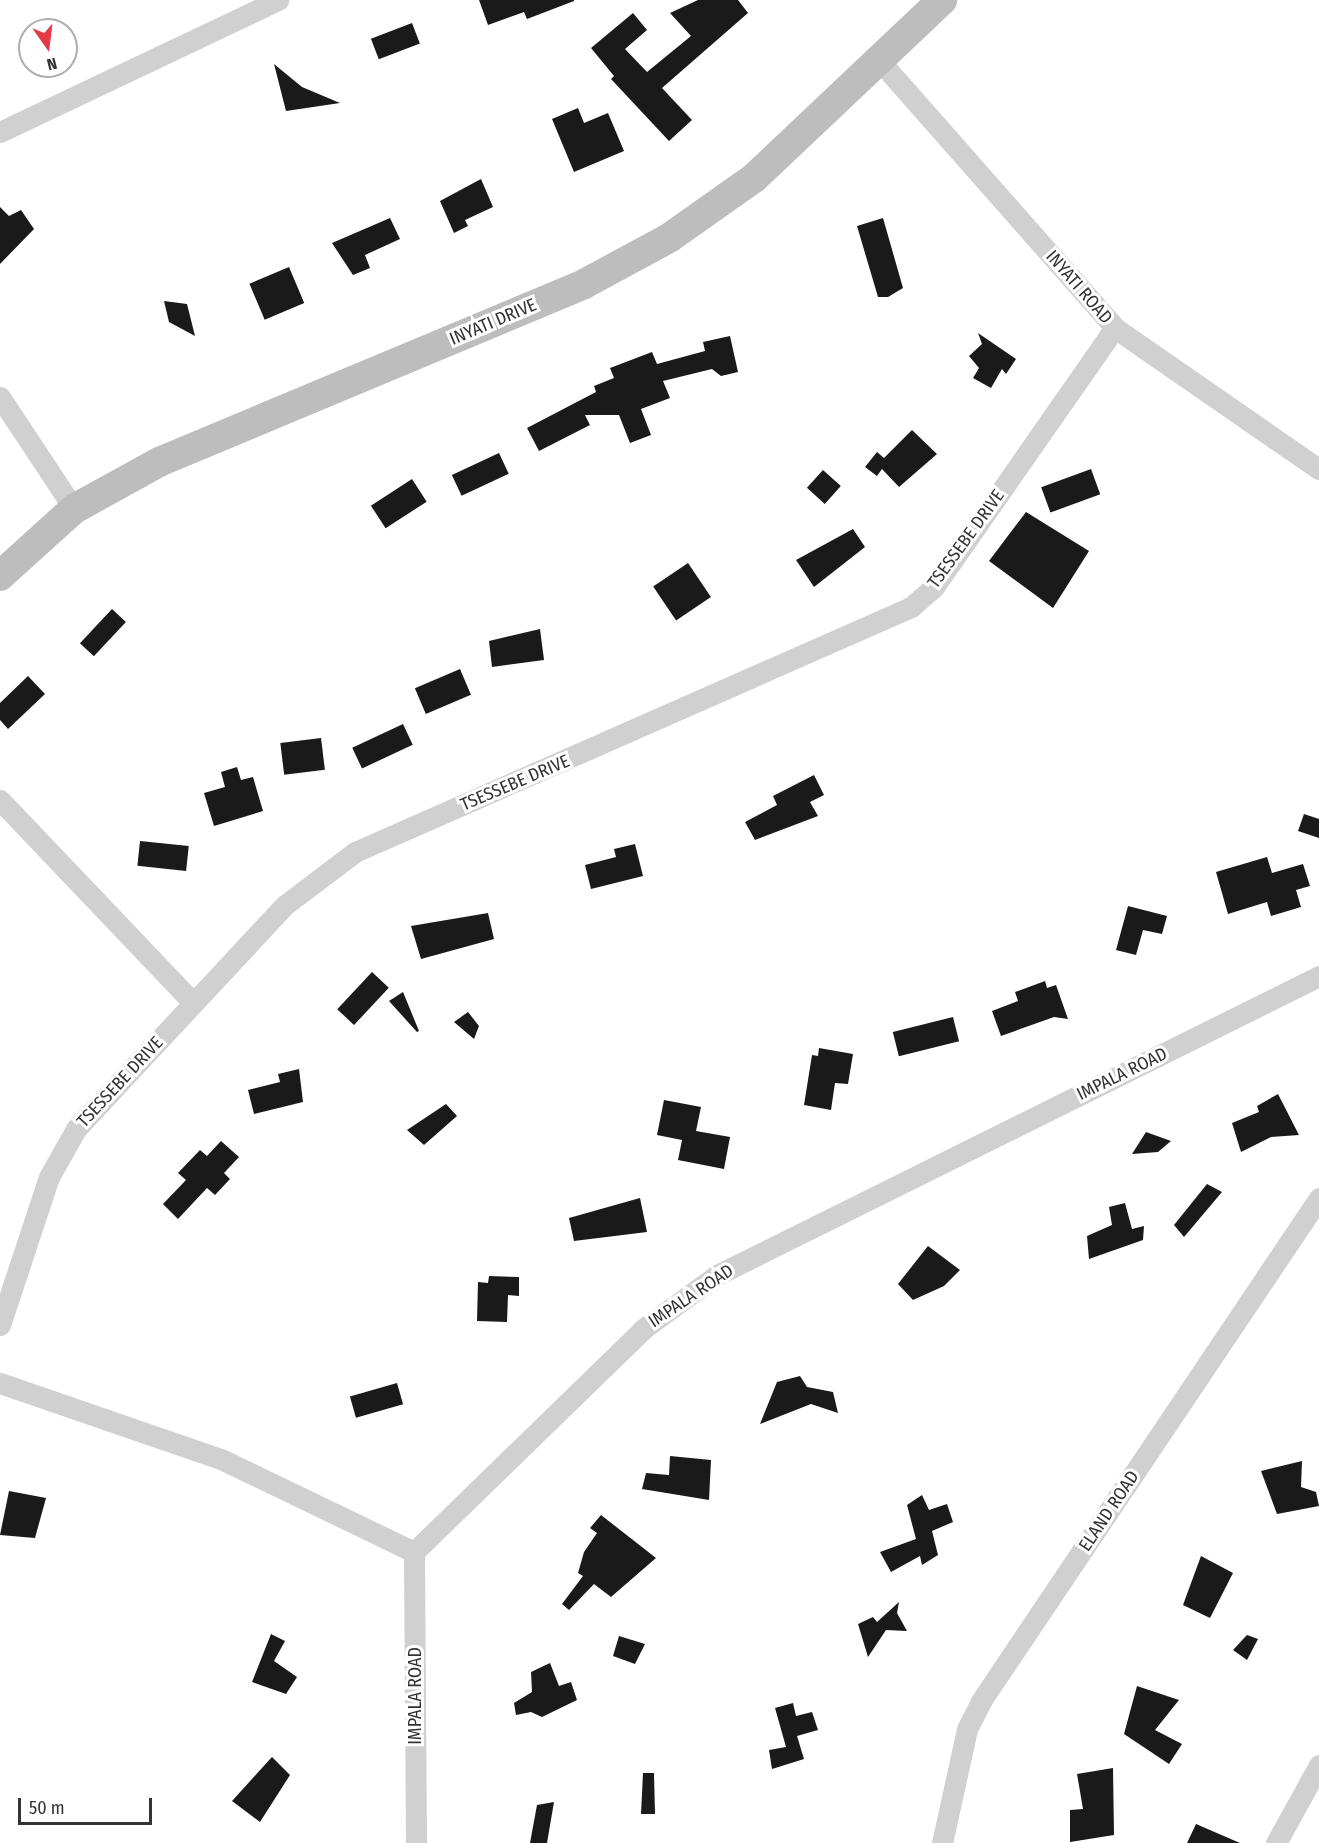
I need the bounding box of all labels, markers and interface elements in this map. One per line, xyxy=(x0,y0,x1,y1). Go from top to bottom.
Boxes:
north arrow xyxy=(18,18,78,78)
text: N xyxy=(45,54,59,74)
street label: INYATI ROAD xyxy=(1041,246,1117,328)
street label: INYATI DRIVE xyxy=(446,294,540,350)
street label: TSESSEBE DRIVE xyxy=(923,486,1009,592)
street label: TSESSEBE DRIVE xyxy=(457,750,573,816)
street label: TSESSEBE DRIVE xyxy=(72,1032,168,1132)
street label: IMPALA ROAD xyxy=(1073,1043,1171,1105)
street label: IMPALA ROAD xyxy=(644,1260,738,1332)
street label: ELAND ROAD xyxy=(1074,1467,1144,1555)
street label: IMPALA ROAD xyxy=(404,1647,426,1745)
scale bar xyxy=(21,1786,154,1824)
text: 50 m xyxy=(29,1797,65,1819)

